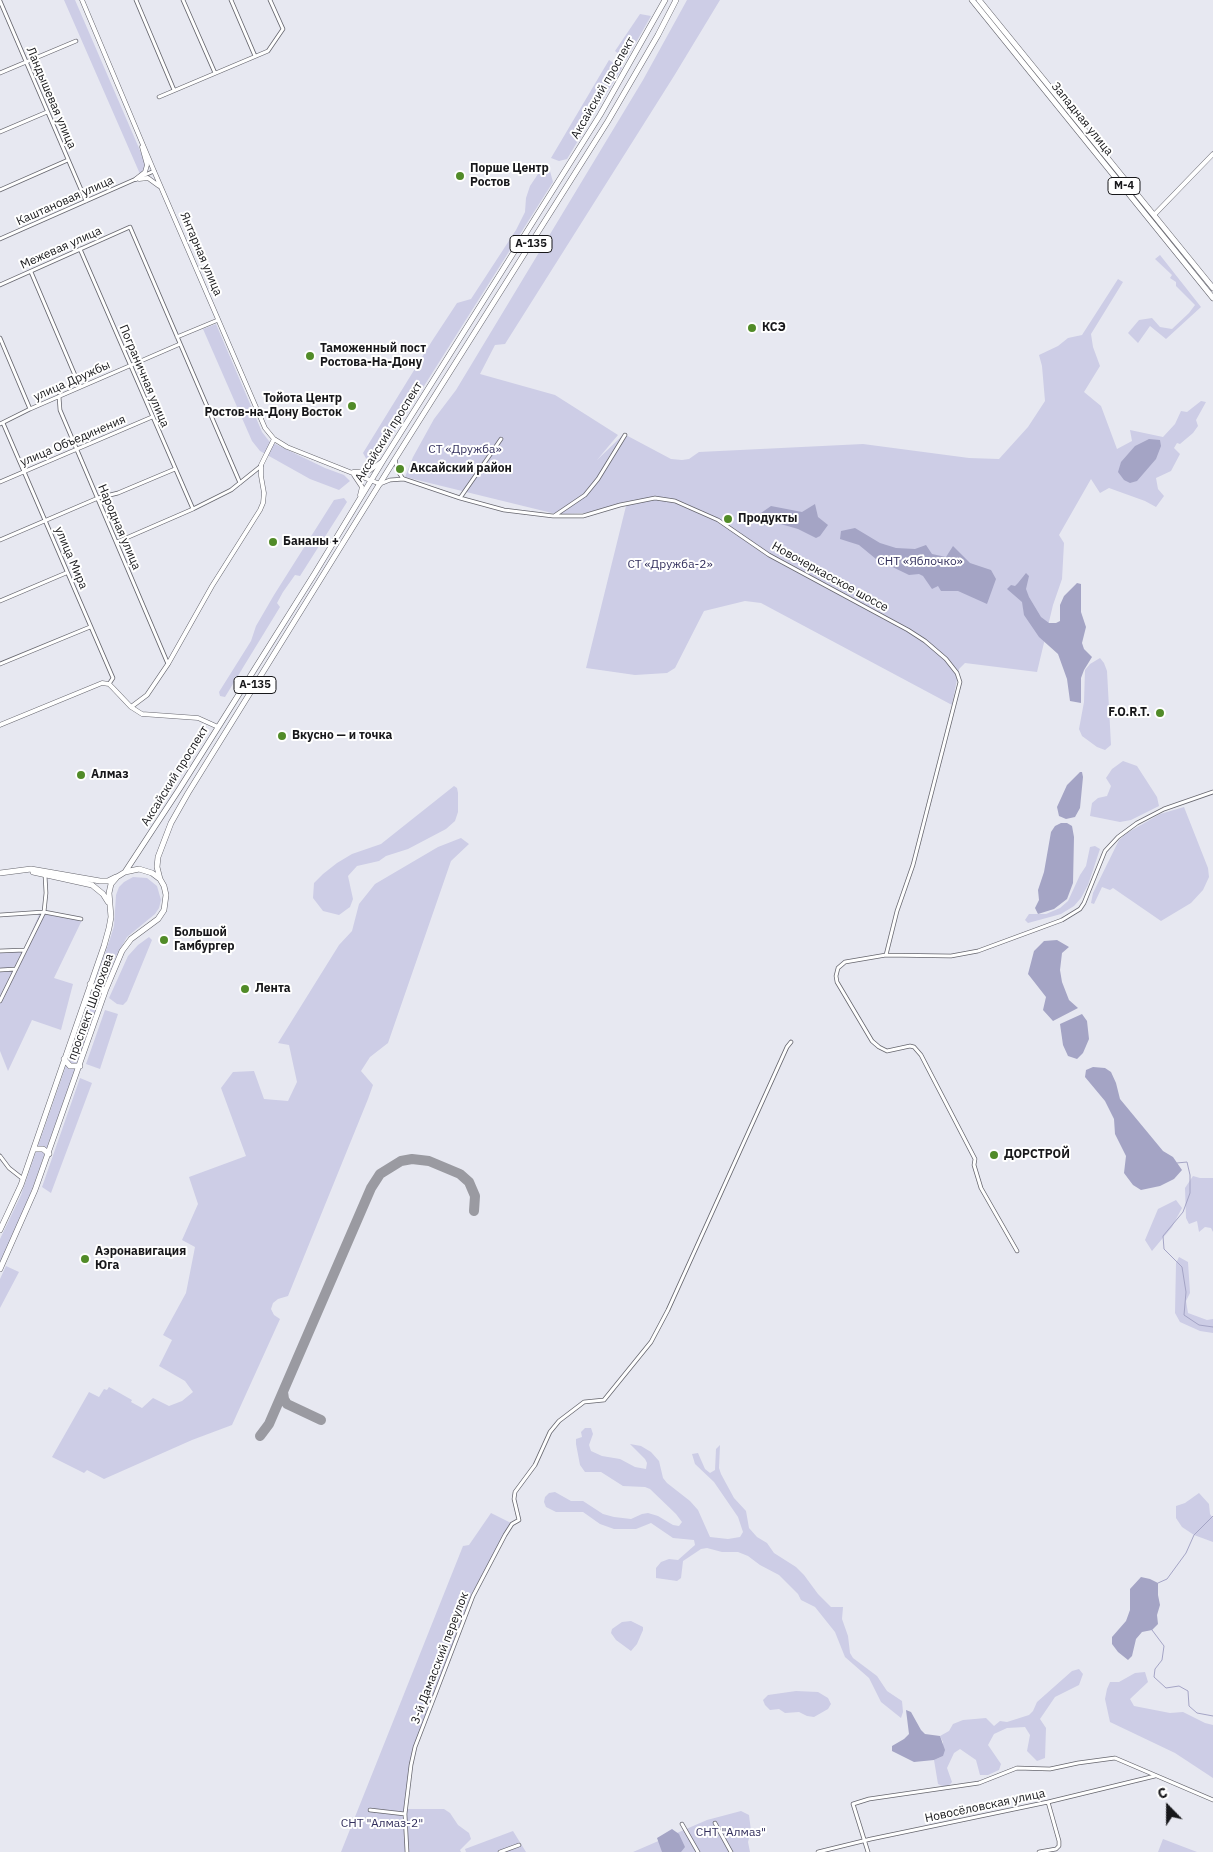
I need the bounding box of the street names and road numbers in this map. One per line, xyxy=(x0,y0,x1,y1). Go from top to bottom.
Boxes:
street label: Аксайский проспект xyxy=(568,34,638,142)
street label: Ландышевая улица xyxy=(23,45,79,151)
street label: Западная улица xyxy=(1048,79,1116,159)
street label: Каштановая улица xyxy=(14,173,116,229)
road number: М-4 xyxy=(1108,178,1140,195)
street label: Янтарная улица xyxy=(177,210,225,298)
street label: Межевая улица xyxy=(18,224,104,272)
road number: А-135 xyxy=(510,235,552,252)
street label: Пограничная улица xyxy=(116,322,172,430)
street label: улица Дружбы xyxy=(31,358,113,404)
street label: Аксайский проспект xyxy=(352,379,426,485)
street label: улица Объединения xyxy=(18,412,128,470)
street label: Народная улица xyxy=(94,482,144,572)
street label: улица Мира xyxy=(51,525,91,591)
street label: Новочеркасское шоссе xyxy=(769,539,891,615)
road number: А-135 xyxy=(234,676,276,694)
street label: Аксайский проспект xyxy=(138,723,212,829)
street label: проспект Шолохова xyxy=(65,952,117,1062)
street label: 3-й Дамасский переулок xyxy=(408,1590,472,1726)
street label: Новосёловская улица xyxy=(923,1786,1047,1826)

